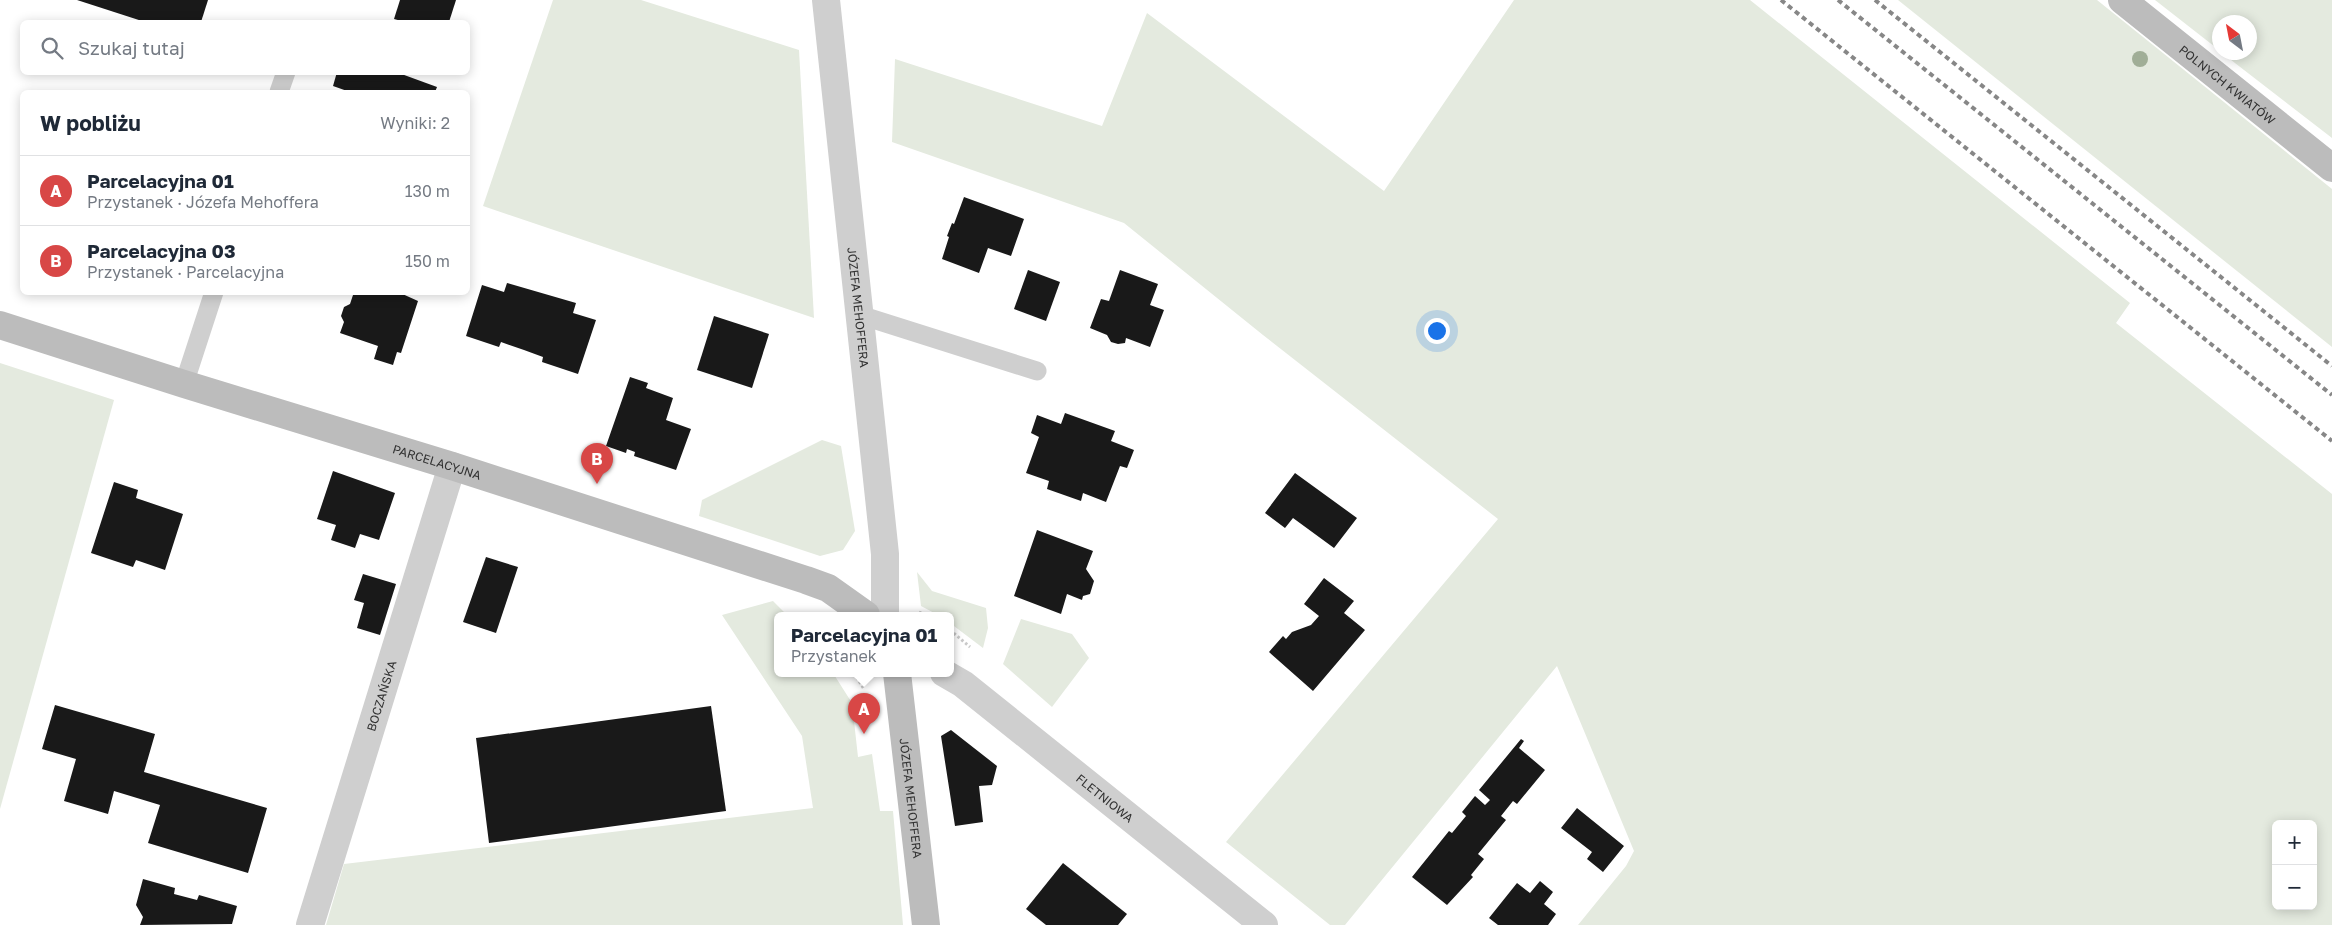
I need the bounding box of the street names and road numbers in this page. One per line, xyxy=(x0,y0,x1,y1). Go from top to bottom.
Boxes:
street label: POLNYCH KWIATÓW xyxy=(2176,41,2279,128)
street label: JÓZEFA MEHOFFERA xyxy=(845,246,873,368)
street label: PARCELACYJNA xyxy=(391,441,483,482)
street label: BOCZAŃSKA xyxy=(363,658,399,733)
street label: JÓZEFA MEHOFFERA xyxy=(897,737,926,859)
street label: FLETNIOWA xyxy=(1073,770,1137,825)

